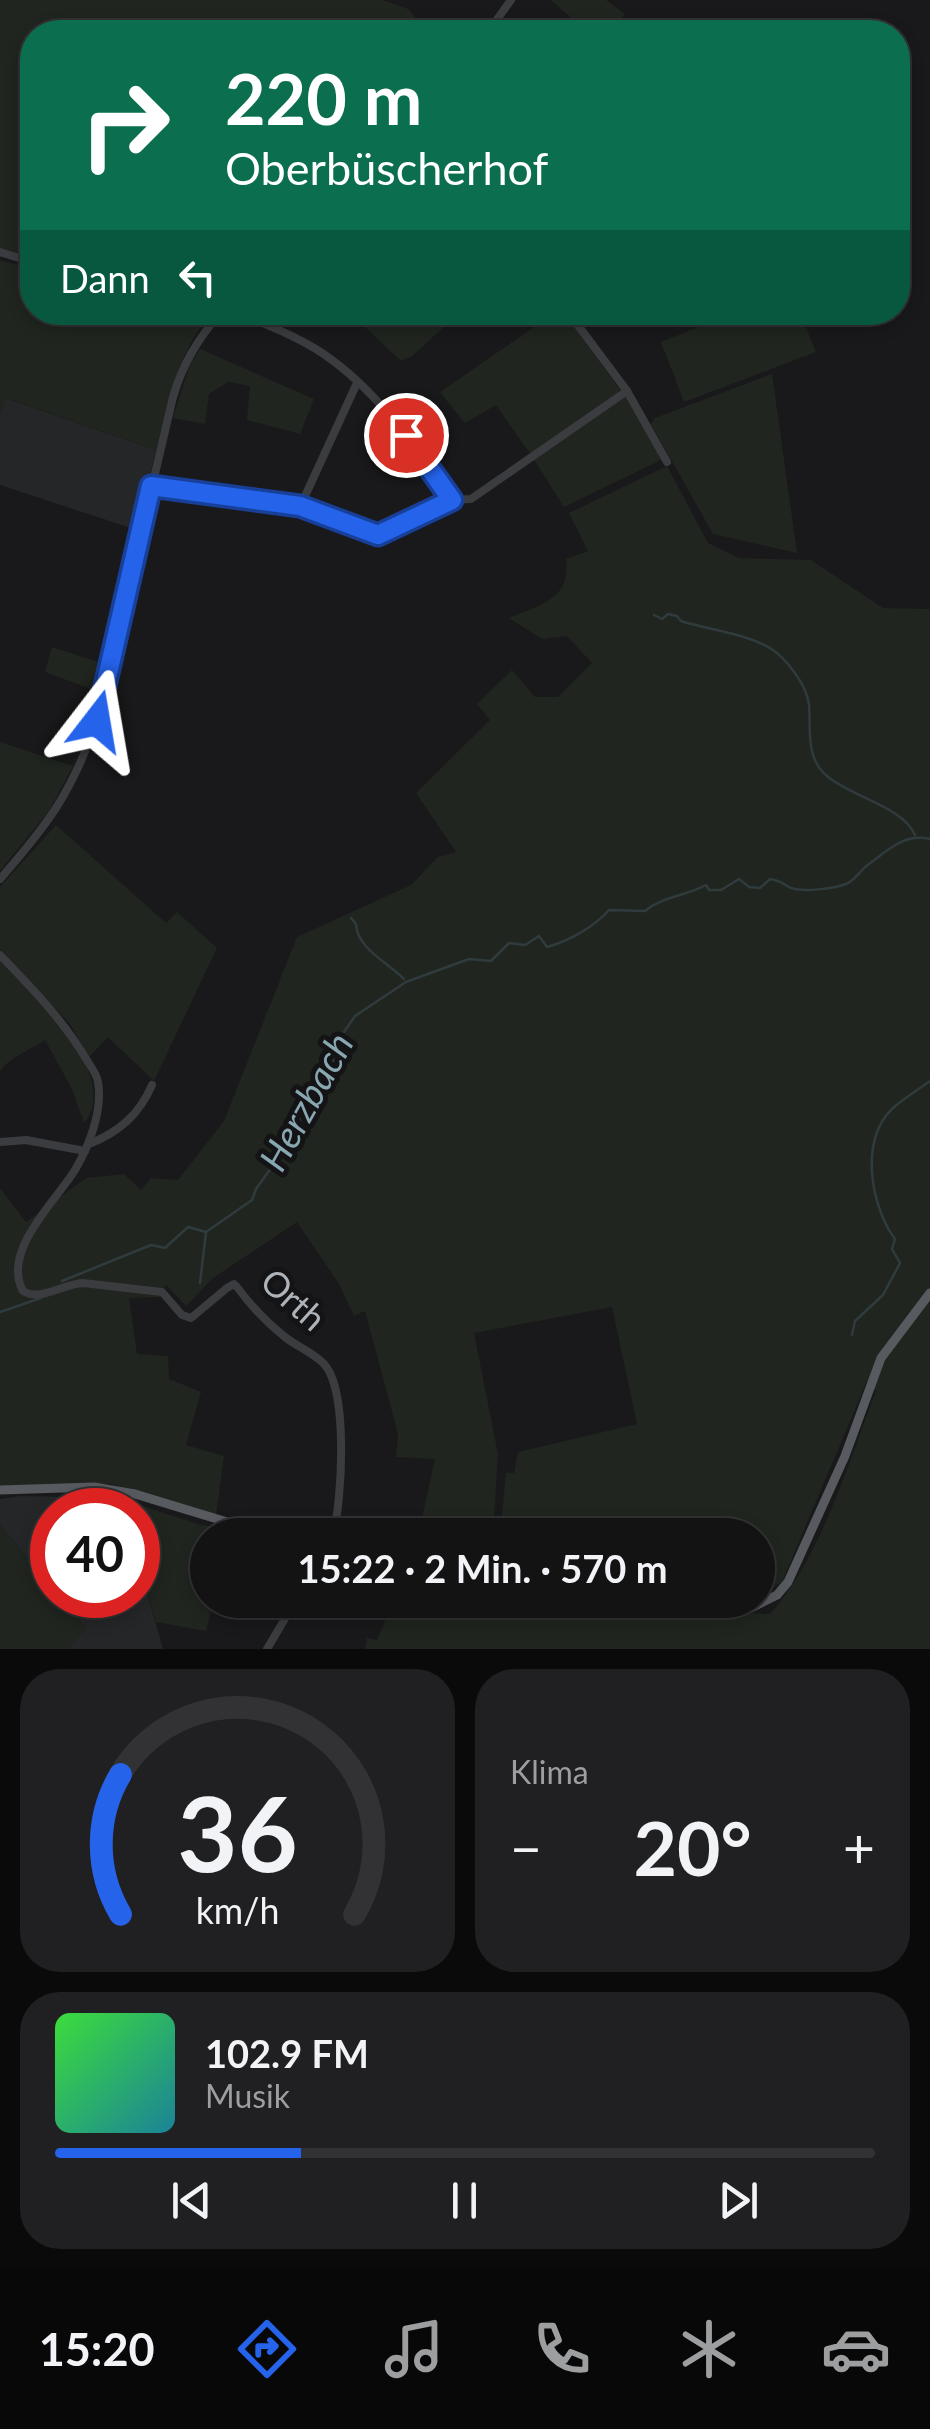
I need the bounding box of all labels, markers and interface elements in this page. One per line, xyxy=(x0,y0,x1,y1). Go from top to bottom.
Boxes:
text: 220 m xyxy=(225,56,422,140)
icon: right xyxy=(60,60,190,190)
text: Oberbüscherhof xyxy=(225,141,548,195)
icon: left xyxy=(170,250,225,305)
text: Dann xyxy=(60,255,150,301)
pin xyxy=(364,393,449,478)
icon: arrive xyxy=(379,408,434,463)
position arrow xyxy=(45,669,149,773)
water label: Herzbach xyxy=(249,1024,362,1178)
street label: Orth xyxy=(253,1259,335,1338)
speed limit sign: 40 xyxy=(30,1488,160,1618)
text: 15:22 · 2 Min. · 570 m xyxy=(298,1545,667,1591)
text: Klima xyxy=(510,1752,589,1791)
text: 36 xyxy=(177,1769,298,1894)
text: 20° xyxy=(633,1802,752,1892)
text: − xyxy=(510,1814,542,1880)
text: + xyxy=(843,1814,875,1880)
text: km/h xyxy=(196,1889,279,1932)
text: 102.9 FM xyxy=(205,2030,369,2076)
text: Musik xyxy=(205,2076,290,2115)
icon: previous xyxy=(164,2173,219,2228)
icon: pause xyxy=(437,2173,492,2228)
icon: next xyxy=(711,2173,766,2228)
icon: directions xyxy=(232,2314,302,2384)
icon: music xyxy=(379,2314,449,2384)
icon: phone xyxy=(527,2314,597,2384)
icon: climate xyxy=(674,2314,744,2384)
icon: car xyxy=(821,2314,891,2384)
text: 15:20 xyxy=(39,2322,155,2376)

